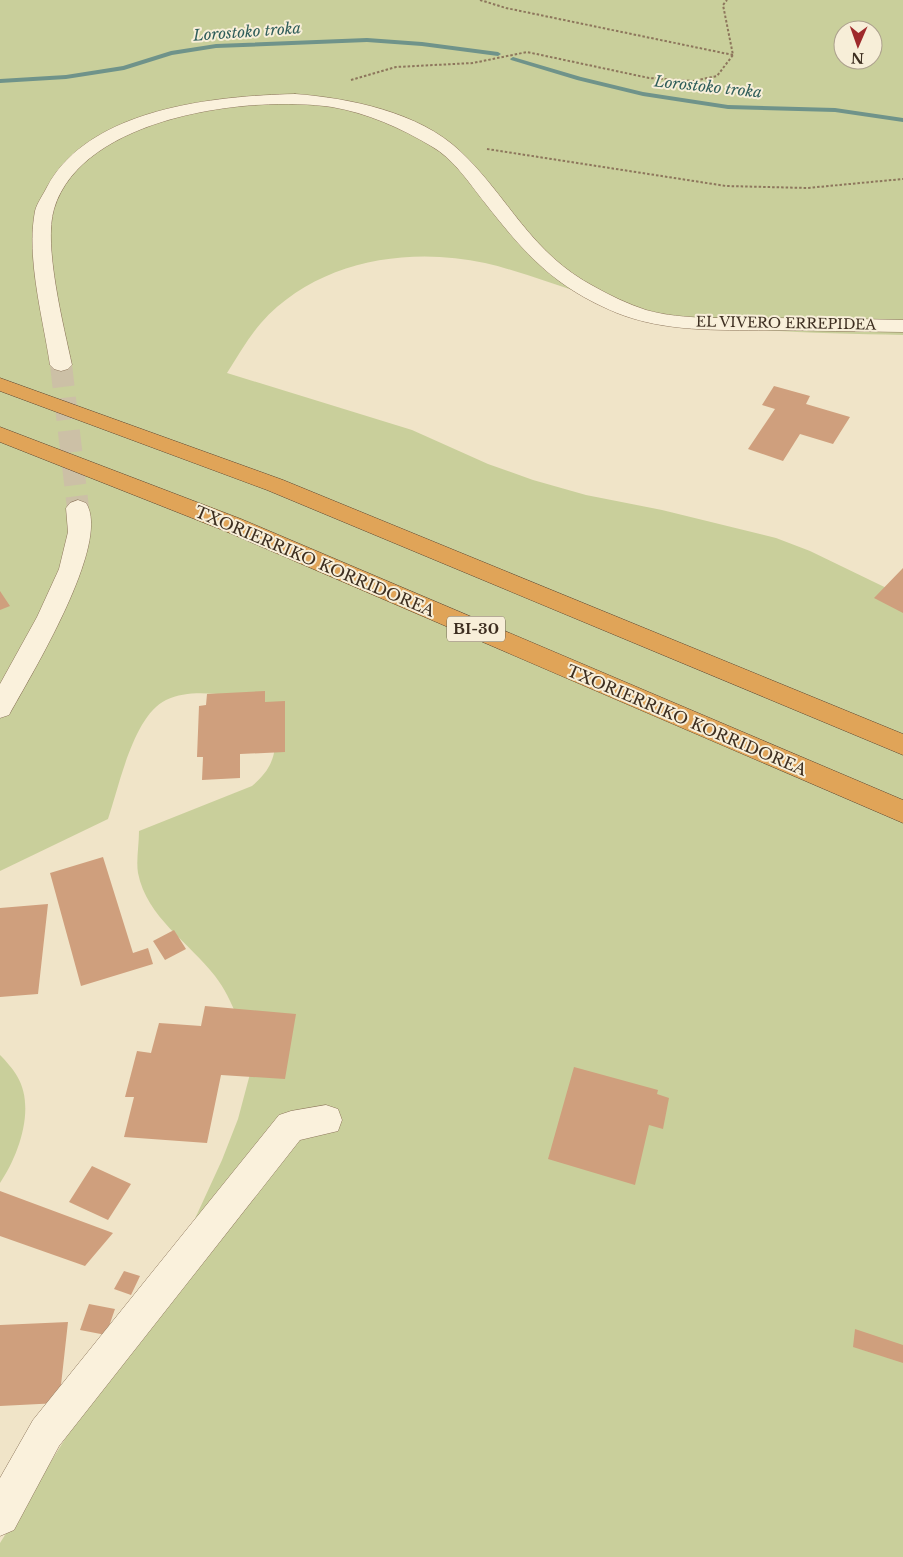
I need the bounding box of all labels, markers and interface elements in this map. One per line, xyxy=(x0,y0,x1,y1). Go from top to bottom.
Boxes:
water label: Lorostoko troka xyxy=(191,18,302,45)
north arrow xyxy=(833,20,883,70)
text: N xyxy=(851,49,864,67)
water label: Lorostoko troka xyxy=(652,71,763,102)
street label: EL VIVERO ERREPIDEA xyxy=(696,312,876,334)
street label: TXORIERRIKO KORRIDOREA xyxy=(192,501,439,621)
road number: BI-30 xyxy=(447,616,505,642)
street label: TXORIERRIKO KORRIDOREA xyxy=(564,660,811,780)

